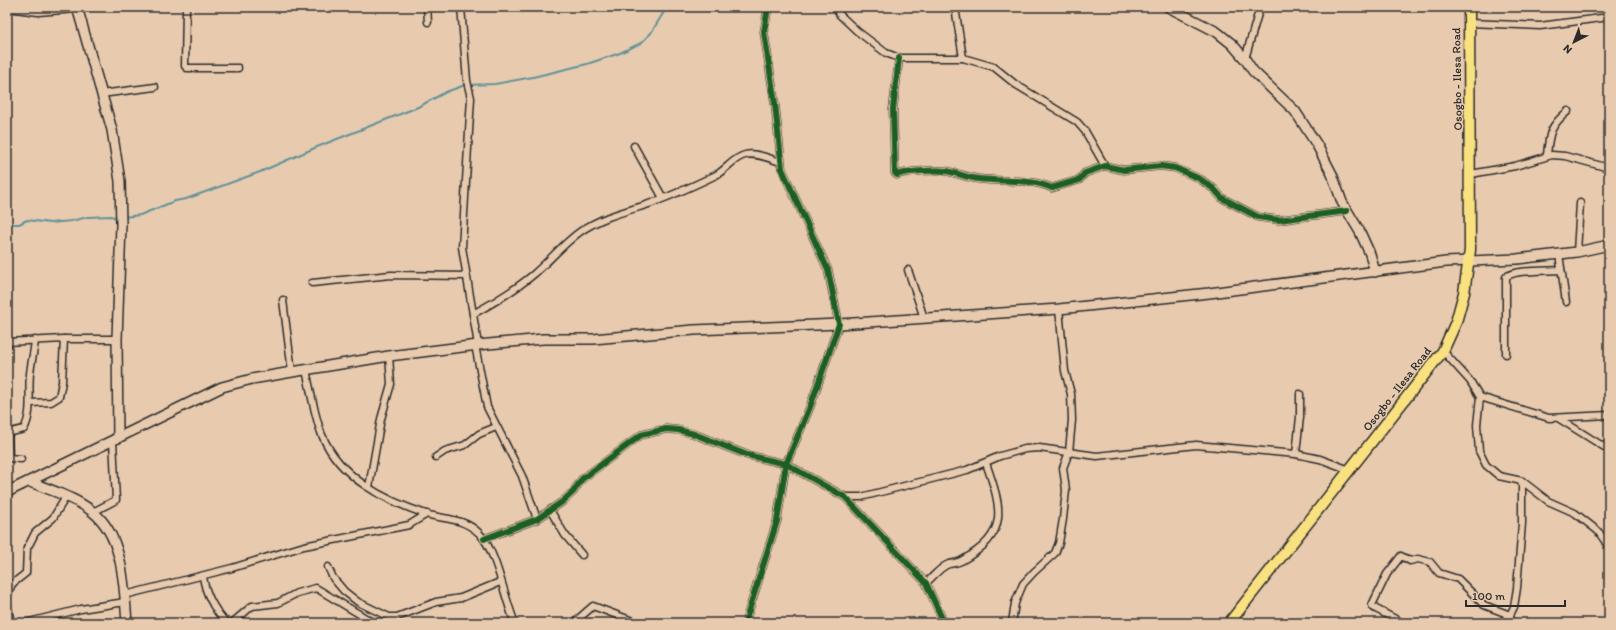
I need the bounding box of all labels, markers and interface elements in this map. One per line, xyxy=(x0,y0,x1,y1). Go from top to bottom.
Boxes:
north arrow xyxy=(1554,22,1594,62)
street label: Osogbo - Ilesa Road xyxy=(1449,27,1465,131)
text: N xyxy=(1561,42,1575,56)
street label: Osogbo - Ilesa Road xyxy=(1360,344,1434,434)
scale bar xyxy=(1466,582,1565,608)
text: 100 m xyxy=(1472,589,1505,603)

